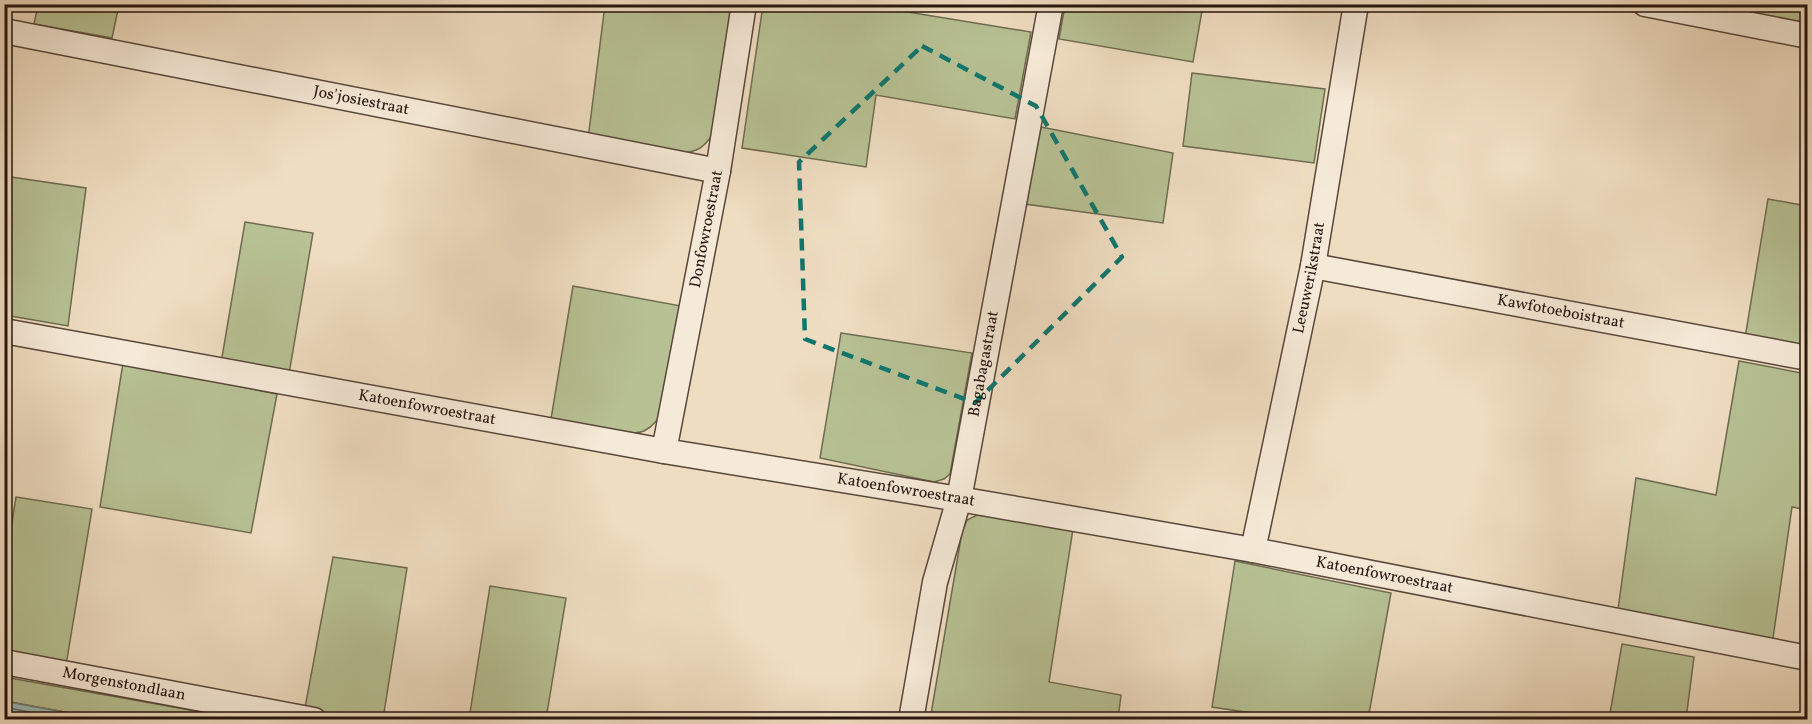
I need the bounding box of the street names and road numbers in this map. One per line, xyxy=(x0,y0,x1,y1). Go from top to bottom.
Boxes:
street label: Jos'josiestraat xyxy=(311,81,411,121)
street label: Donfowroestraat xyxy=(685,168,729,290)
street label: Leeuwerikstraat xyxy=(1288,220,1331,336)
street label: Kawfotoeboistraat xyxy=(1495,289,1627,335)
street label: Bagabagastraat xyxy=(963,309,1005,419)
street label: Katoenfowroestraat xyxy=(357,385,498,431)
street label: Katoenfowroestraat xyxy=(835,468,977,513)
street label: Katoenfowroestraat xyxy=(1314,551,1455,600)
street label: Morgenstondlaan xyxy=(61,662,187,707)

